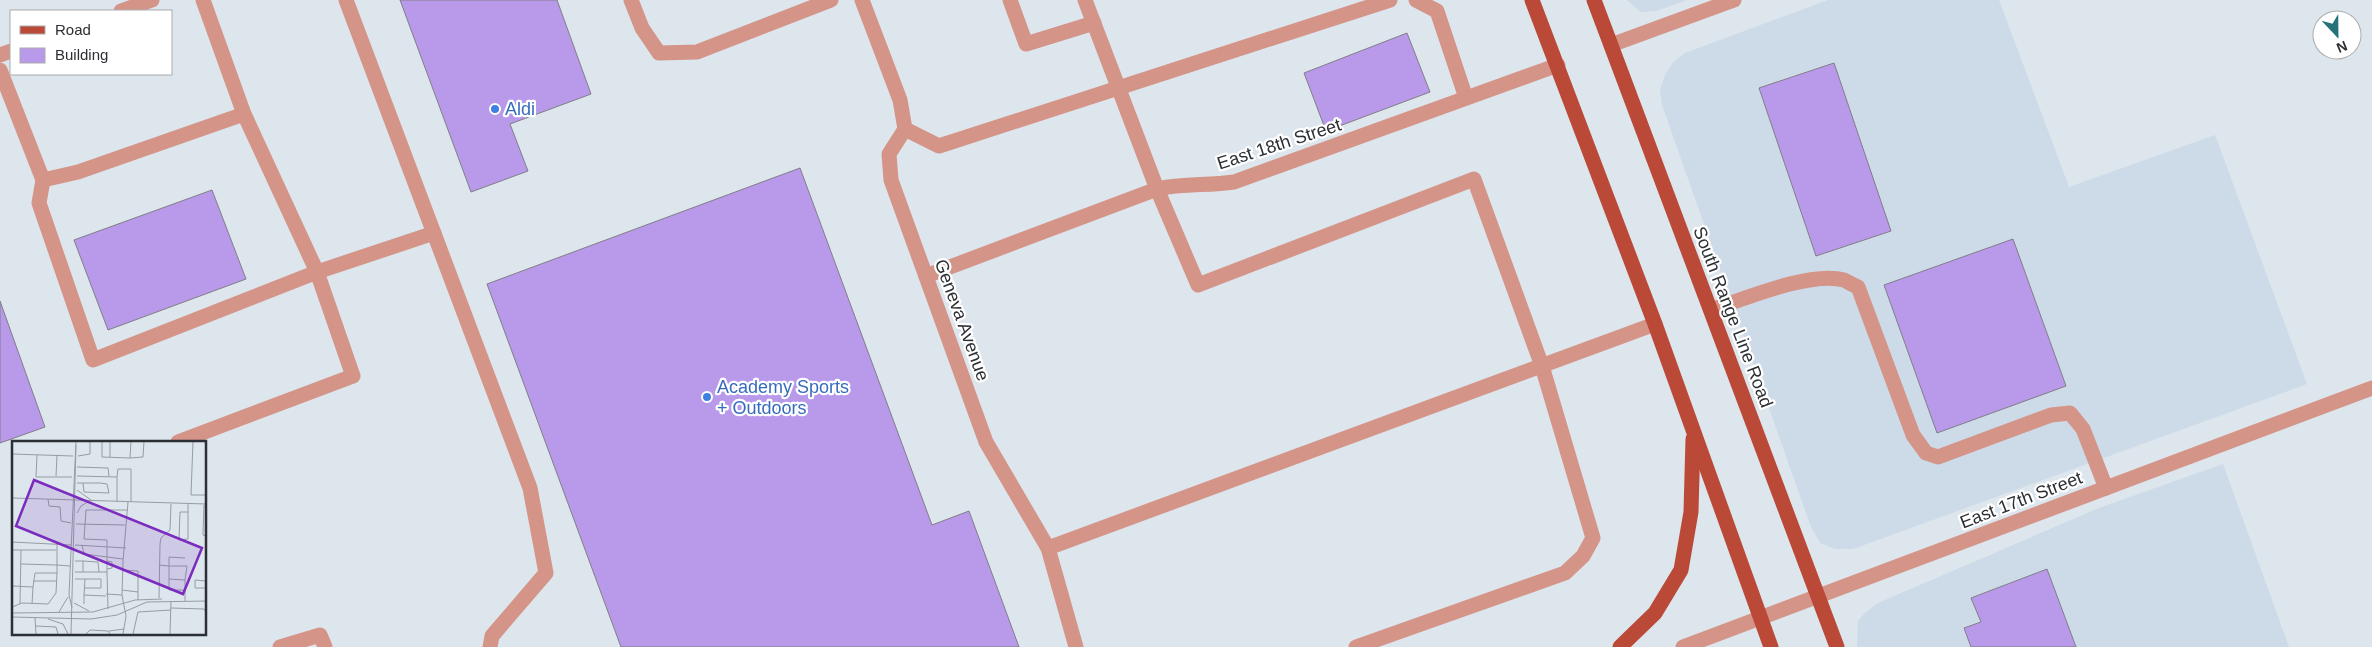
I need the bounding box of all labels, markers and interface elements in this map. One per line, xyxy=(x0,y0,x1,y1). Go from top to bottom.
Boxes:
legend xyxy=(10,10,172,75)
north arrow xyxy=(2312,10,2362,60)
text: Road xyxy=(55,21,91,38)
text: N xyxy=(2334,38,2350,56)
text: Building xyxy=(55,46,108,63)
place label: Aldi xyxy=(505,99,535,119)
marker: Aldi xyxy=(489,103,501,115)
street label: East 18th Street xyxy=(1215,115,1343,173)
street label: South Range Line Road xyxy=(1689,224,1777,410)
street label: Geneva Avenue xyxy=(931,257,993,383)
place label: Academy Sports + Outdoors xyxy=(717,377,849,418)
marker: Academy Sports + Outdoors xyxy=(701,391,713,403)
inset map xyxy=(12,441,206,634)
street label: East 17th Street xyxy=(1957,468,2085,532)

